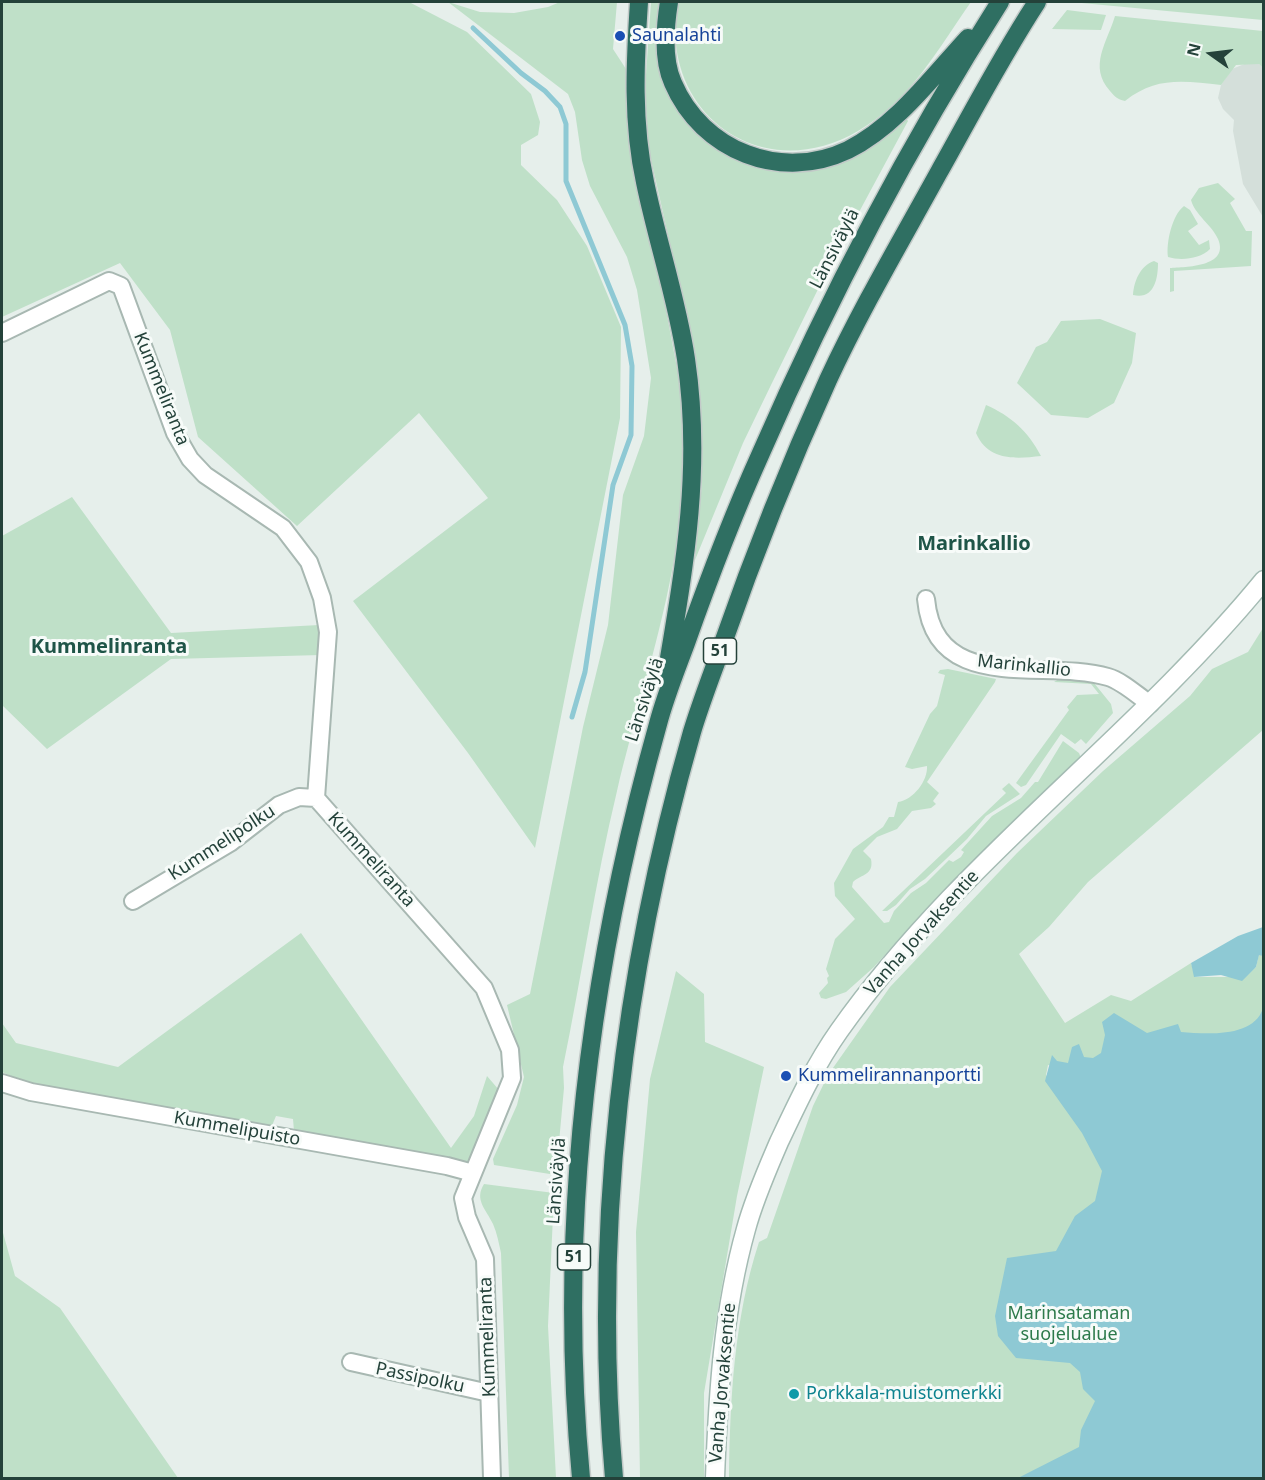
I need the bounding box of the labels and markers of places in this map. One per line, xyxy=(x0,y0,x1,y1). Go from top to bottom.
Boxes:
place label: Saunalahti xyxy=(632,25,721,47)
marker: Saunalahti xyxy=(613,29,627,43)
place label: Kummelirannanportti xyxy=(798,1065,981,1087)
marker: Kummelirannanportti xyxy=(779,1069,793,1083)
place label: Porkkala-muistomerkki xyxy=(806,1383,1002,1405)
marker: Porkkala-muistomerkki xyxy=(787,1387,801,1401)

